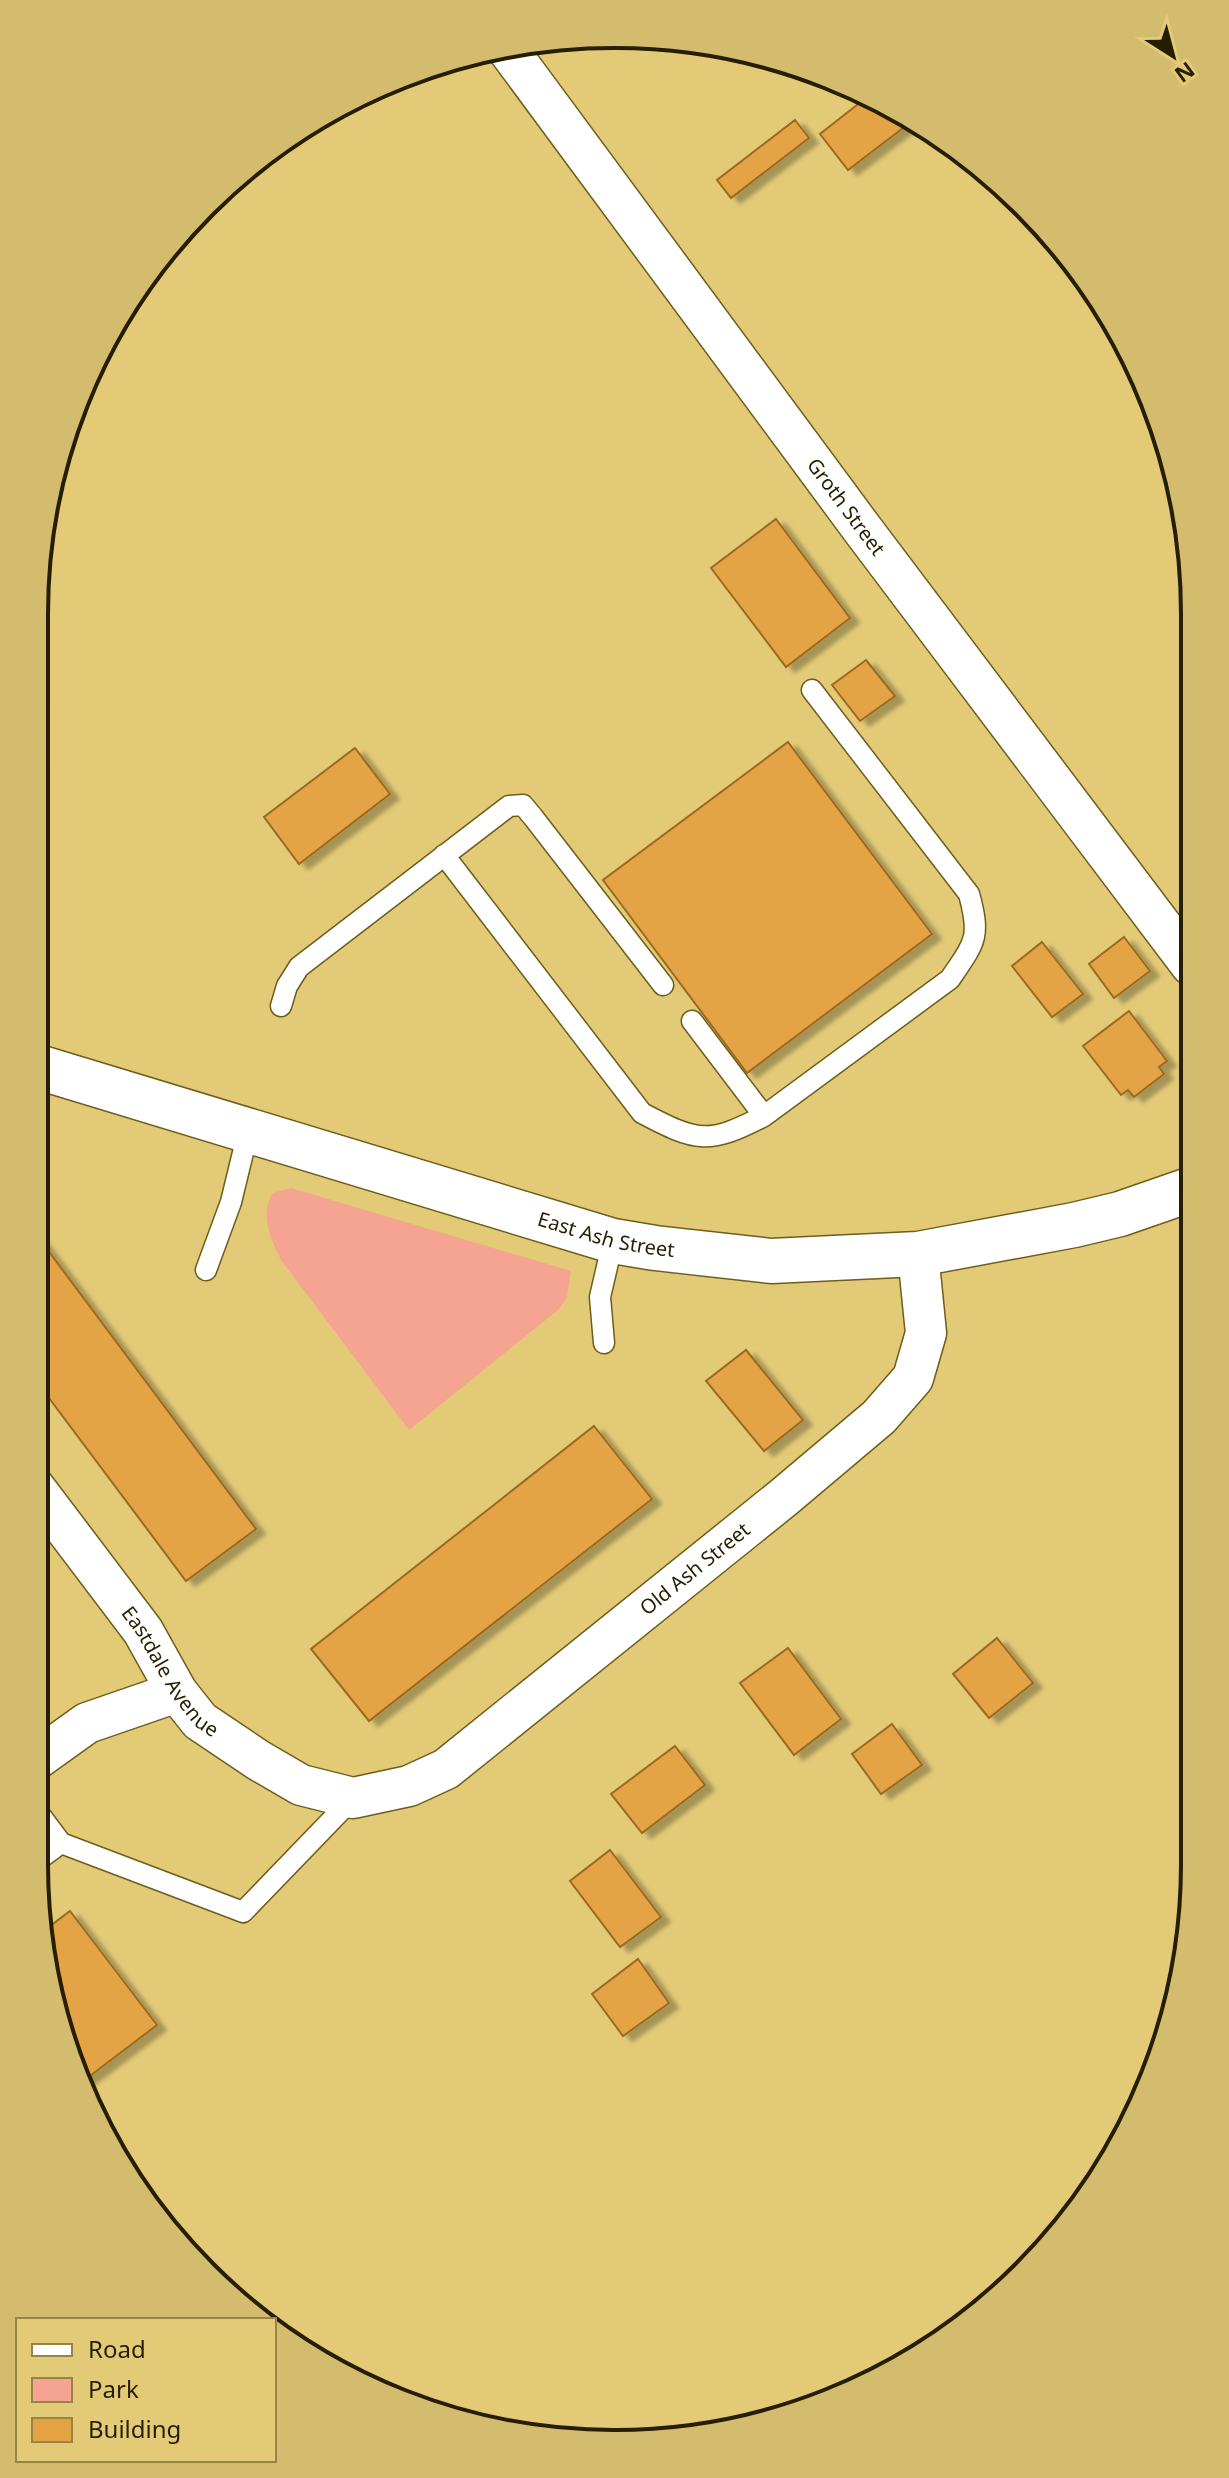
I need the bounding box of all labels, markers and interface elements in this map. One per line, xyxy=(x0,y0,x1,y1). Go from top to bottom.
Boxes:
north arrow xyxy=(1133,16,1213,96)
text: N xyxy=(1169,56,1201,90)
street label: Groth Street xyxy=(801,452,892,561)
street label: East Ash Street xyxy=(535,1205,676,1263)
street label: Old Ash Street xyxy=(634,1516,755,1621)
street label: Eastdale Avenue xyxy=(116,1600,224,1743)
legend xyxy=(16,2318,276,2462)
text: Road xyxy=(88,2332,146,2365)
text: Park xyxy=(88,2372,139,2405)
text: Building xyxy=(88,2412,181,2445)

